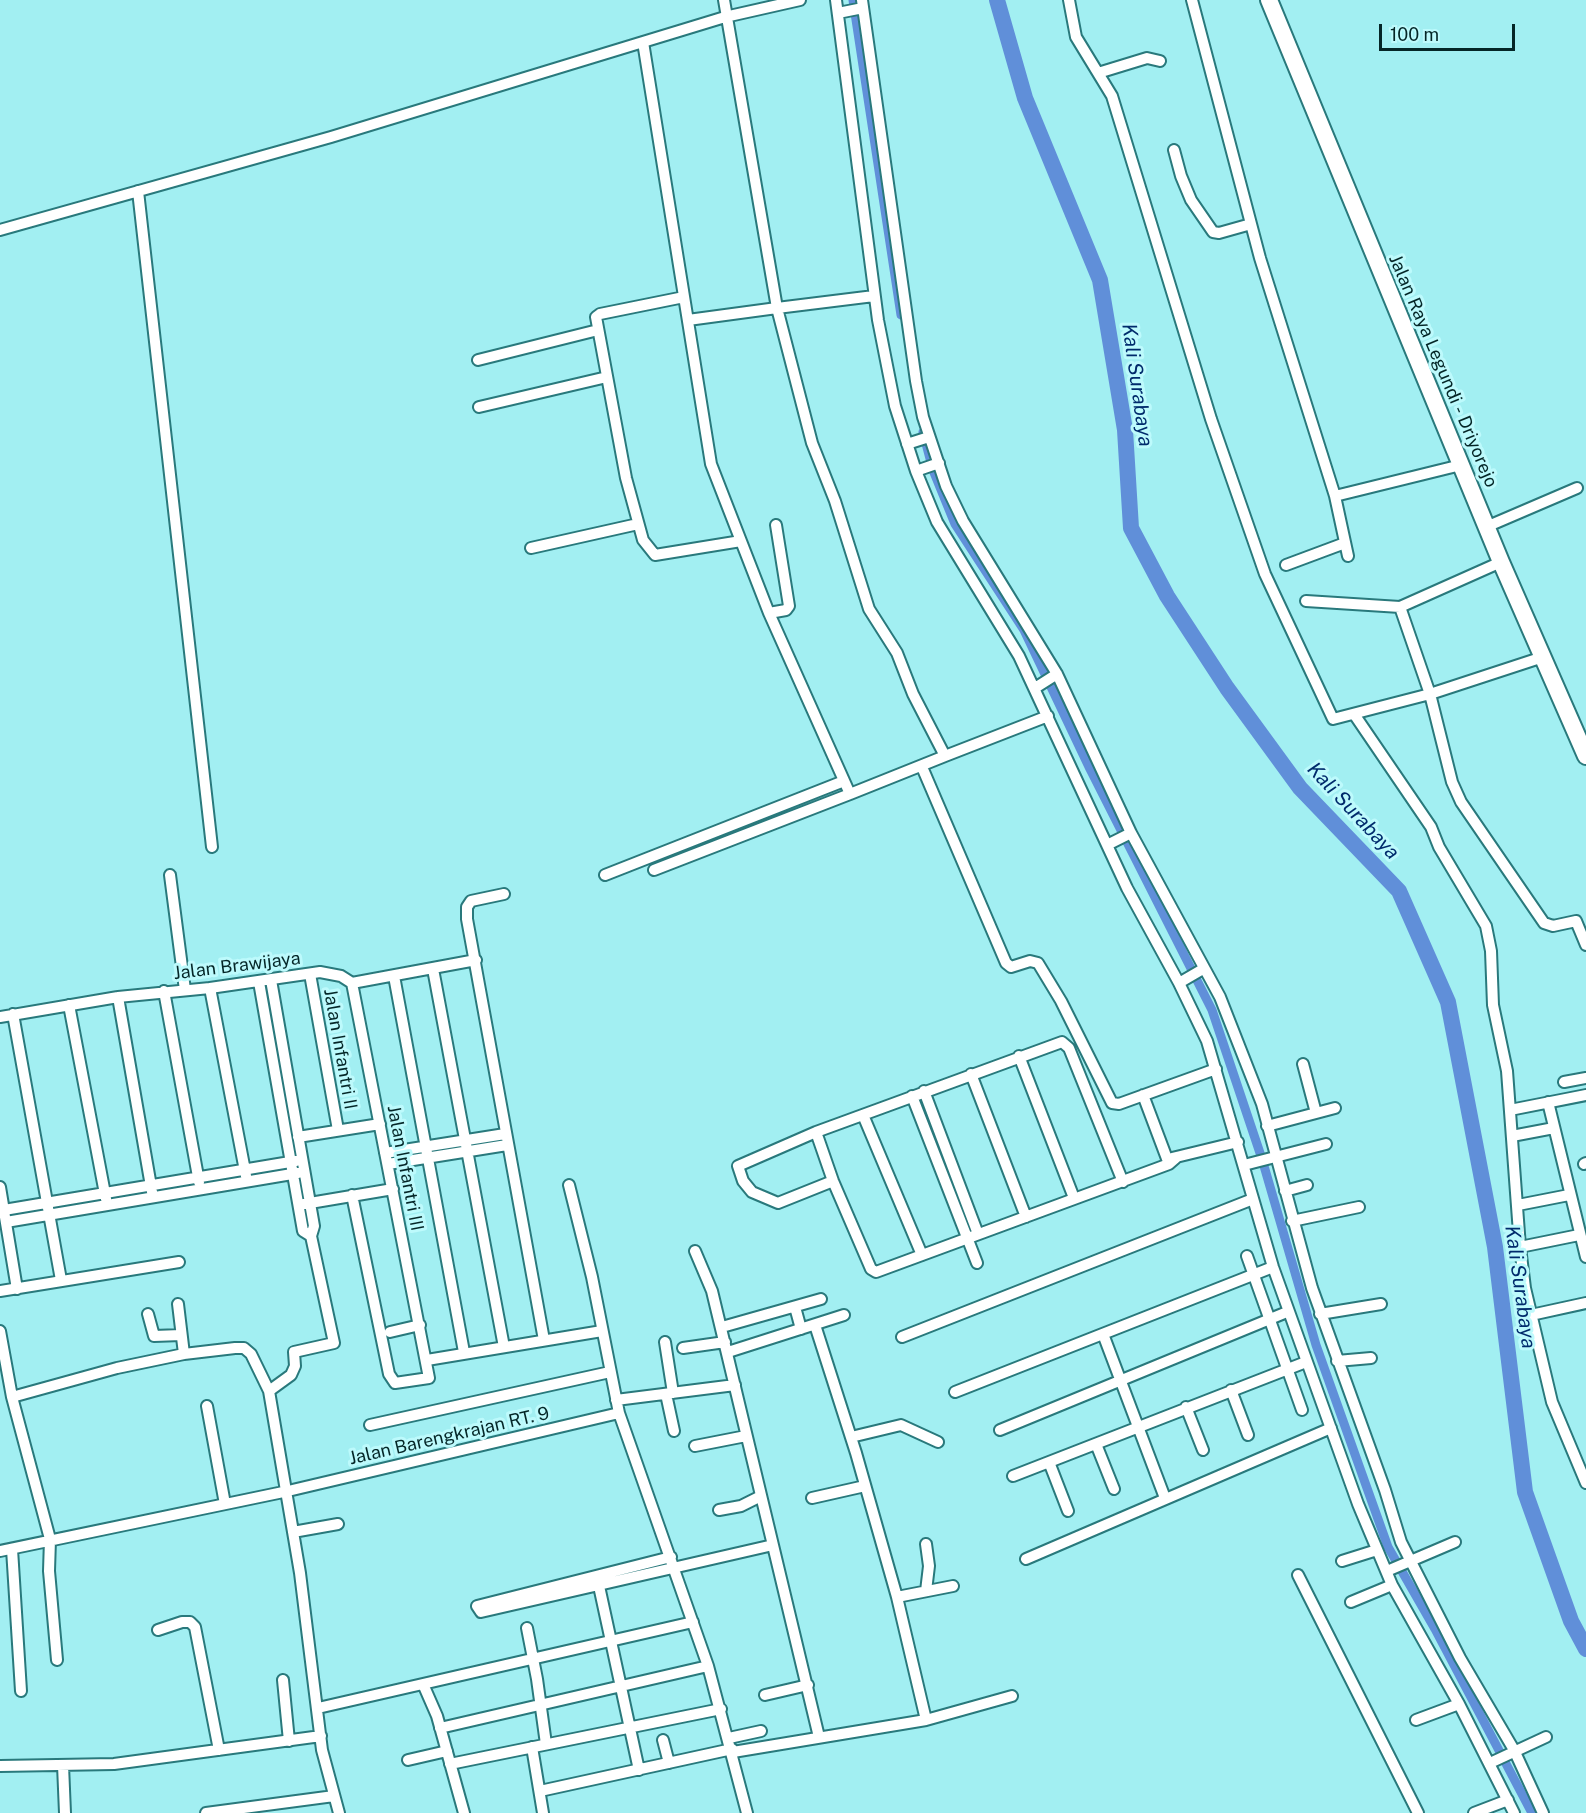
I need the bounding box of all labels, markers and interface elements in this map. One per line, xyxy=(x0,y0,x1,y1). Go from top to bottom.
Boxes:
scale bar xyxy=(1382,12,1518,50)
text: 100 m xyxy=(1390,24,1439,45)
street label: Jalan Raya Legundi - Driyorejo xyxy=(1384,251,1502,491)
water label: Kali Surabaya xyxy=(1116,322,1158,448)
water label: Kali Surabaya xyxy=(1302,758,1404,864)
street label: Jalan Brawijaya xyxy=(172,947,302,985)
street label: Jalan Infantri II xyxy=(319,987,361,1111)
street label: Jalan Infantri III xyxy=(382,1103,428,1233)
water label: Kali Surabaya xyxy=(1499,1224,1541,1350)
street label: Jalan Barengkrajan RT. 9 xyxy=(347,1402,551,1470)

